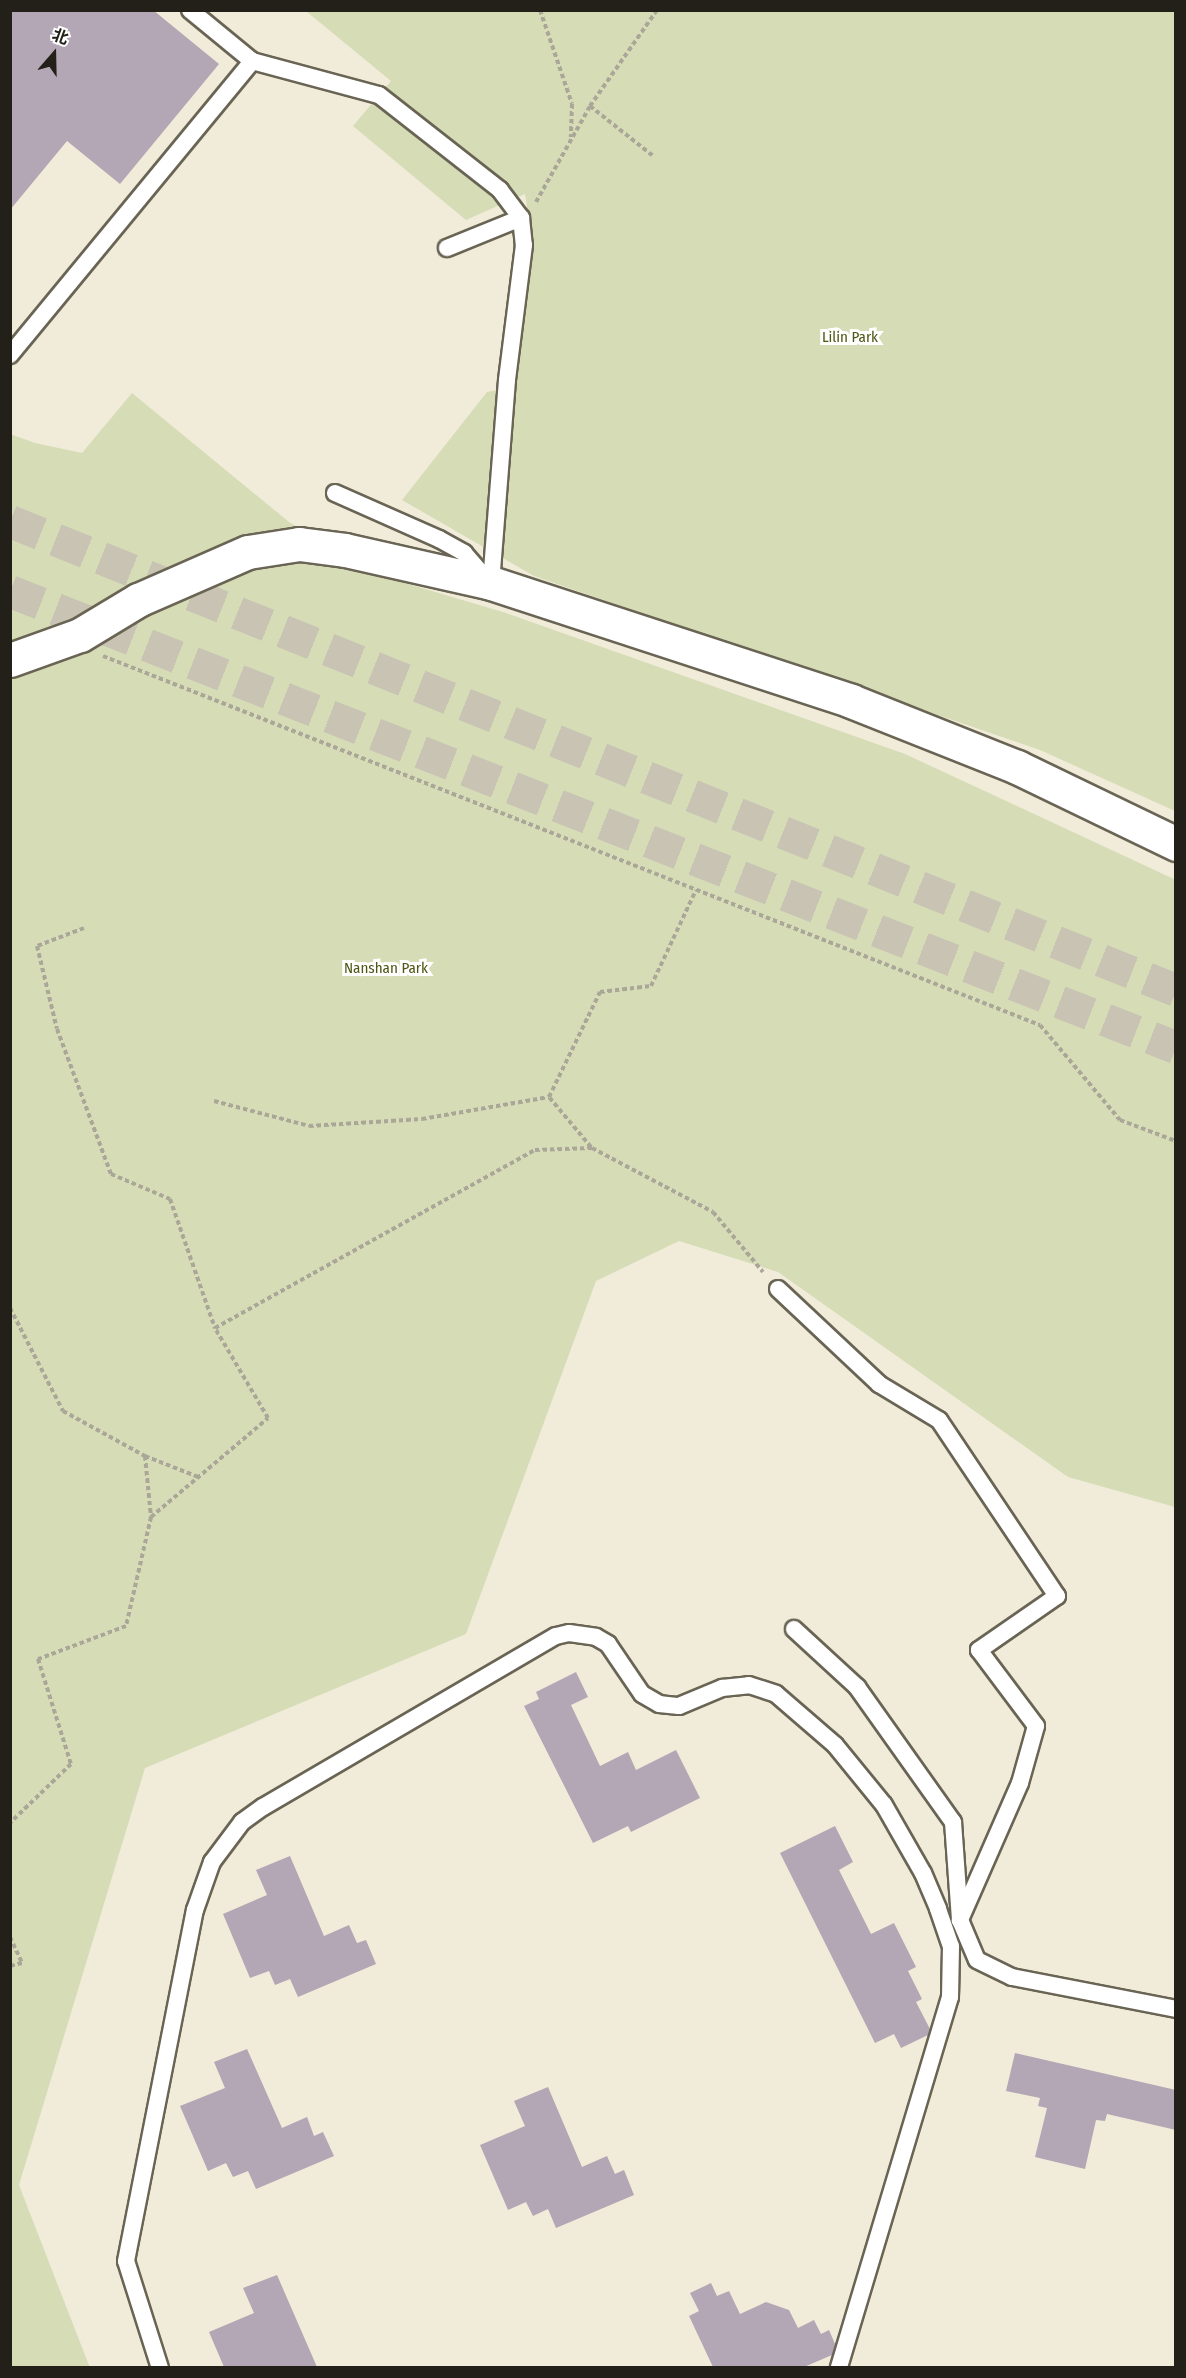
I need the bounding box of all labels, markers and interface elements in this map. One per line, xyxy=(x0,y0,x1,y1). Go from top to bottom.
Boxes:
north arrow xyxy=(24,24,84,84)
text: 北 xyxy=(50,25,71,48)
park label: Lilin Park xyxy=(822,329,878,347)
park label: Nanshan Park xyxy=(344,960,428,978)

